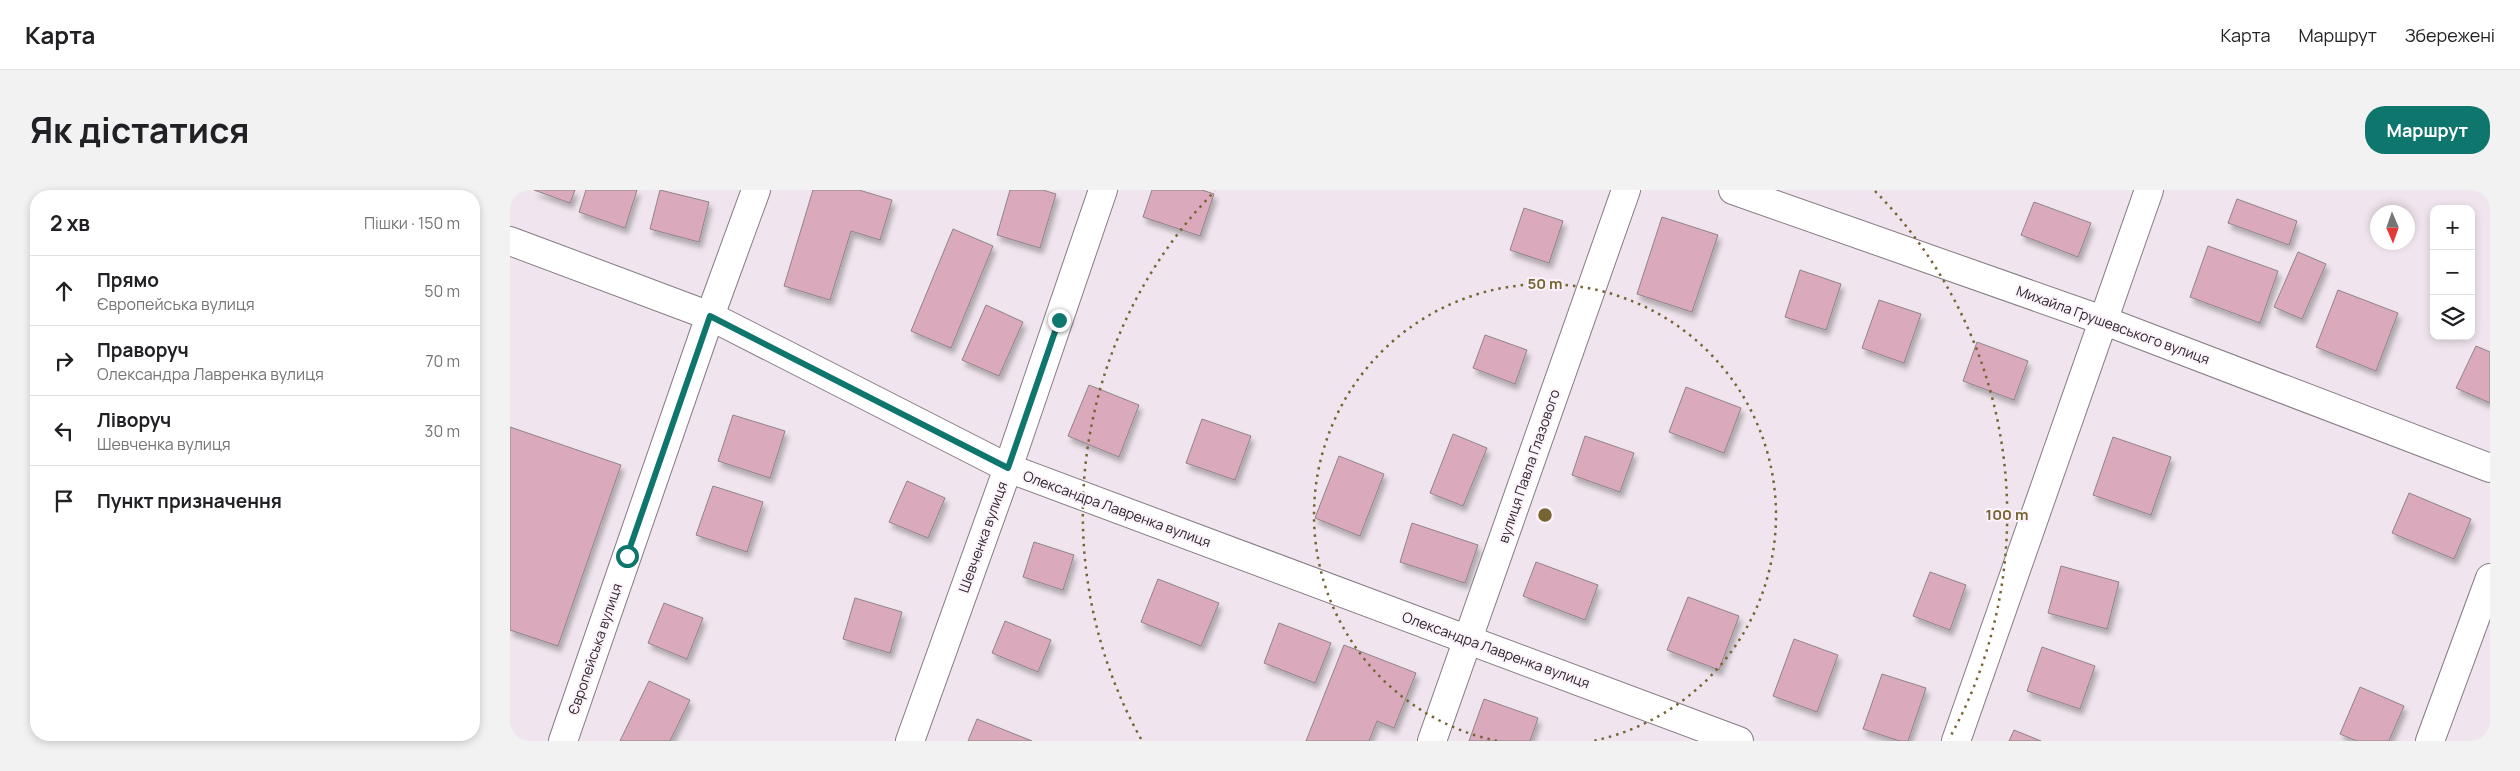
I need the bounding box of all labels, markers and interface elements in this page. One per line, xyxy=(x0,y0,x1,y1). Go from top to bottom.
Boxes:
text: Карта xyxy=(25,18,95,51)
text: Карта xyxy=(2220,23,2270,47)
text: Маршрут xyxy=(2298,23,2377,47)
text: Збережені xyxy=(2405,23,2495,47)
text: Як дістатися xyxy=(30,106,249,154)
button: Маршрут xyxy=(2365,106,2490,154)
north arrow xyxy=(2370,205,2415,250)
map controls xyxy=(2430,205,2475,340)
button: + xyxy=(2430,205,2475,250)
text: 2 хв xyxy=(50,209,90,237)
text: Пішки · 150 m xyxy=(364,212,460,234)
button: − xyxy=(2430,250,2475,295)
text: Прямо xyxy=(97,267,159,293)
text: 50 m xyxy=(1527,273,1563,294)
icon: ahead xyxy=(50,277,78,305)
text: 50 m xyxy=(424,280,460,302)
street label: Михайла Грушевського вулиця xyxy=(2014,281,2212,368)
text: Європейська вулиця xyxy=(97,293,255,315)
button: layers xyxy=(2430,295,2475,340)
route end xyxy=(1048,309,1071,332)
text: Праворуч xyxy=(97,337,189,363)
icon: right xyxy=(50,347,78,375)
text: 70 m xyxy=(425,350,460,372)
text: Олександра Лавренка вулиця xyxy=(97,363,324,385)
street label: вулиця Павла Глазового xyxy=(1493,386,1564,545)
text: Ліворуч xyxy=(97,407,171,433)
icon: left xyxy=(50,417,78,445)
text: 30 m xyxy=(425,420,460,442)
text: Шевченка вулиця xyxy=(97,433,231,455)
street label: Олександра Лавренка вулиця xyxy=(1021,466,1214,551)
street label: Шевченка вулиця xyxy=(954,479,1011,595)
icon: arrive xyxy=(50,487,78,515)
text: Пункт призначення xyxy=(97,488,282,514)
text: 100 m xyxy=(1986,504,2028,525)
centre of rings xyxy=(1536,506,1554,524)
route start xyxy=(616,545,639,568)
street label: Європейська вулиця xyxy=(563,581,626,717)
street label: Олександра Лавренка вулиця xyxy=(1400,607,1593,692)

